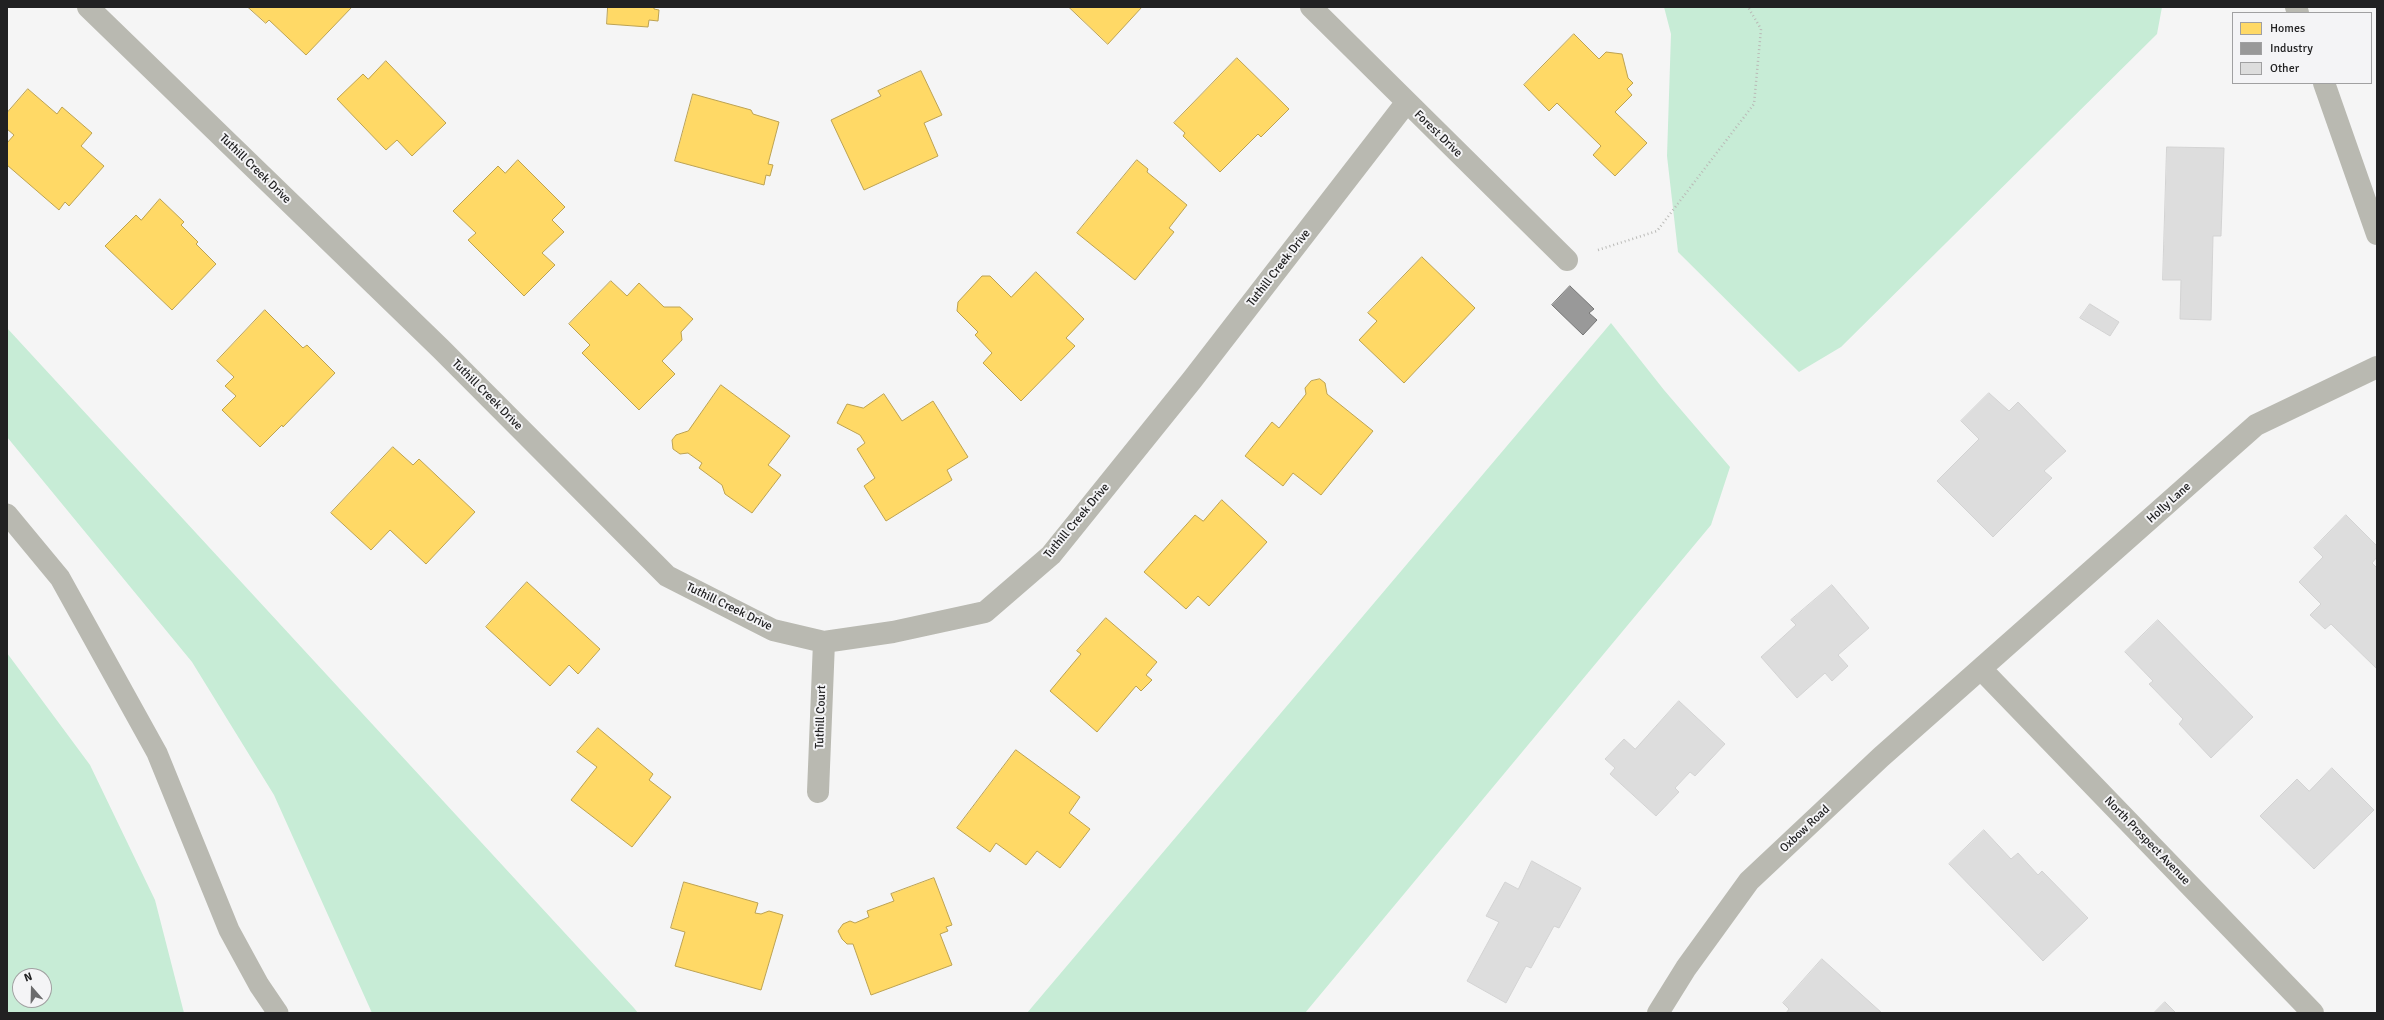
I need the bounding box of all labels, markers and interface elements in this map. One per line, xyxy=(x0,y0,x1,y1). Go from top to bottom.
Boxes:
legend xyxy=(2232,12,2372,84)
text: Homes xyxy=(2270,21,2305,36)
text: Industry xyxy=(2270,41,2313,56)
text: Other xyxy=(2270,61,2299,76)
street label: Forest Drive xyxy=(1411,108,1465,160)
street label: Tuthill Creek Drive xyxy=(216,131,294,207)
street label: Tuthill Creek Drive xyxy=(1244,227,1314,309)
street label: Tuthill Creek Drive xyxy=(449,357,525,433)
street label: Tuthill Creek Drive xyxy=(1041,480,1113,562)
street label: Holly Lane xyxy=(2144,480,2194,526)
street label: Tuthill Creek Drive xyxy=(684,580,774,634)
street label: Tuthill Court xyxy=(813,685,829,749)
street label: North Prospect Avenue xyxy=(2101,794,2193,888)
street label: Oxbow Road xyxy=(1777,802,1833,856)
north arrow xyxy=(12,968,52,1008)
text: N xyxy=(22,970,34,985)

